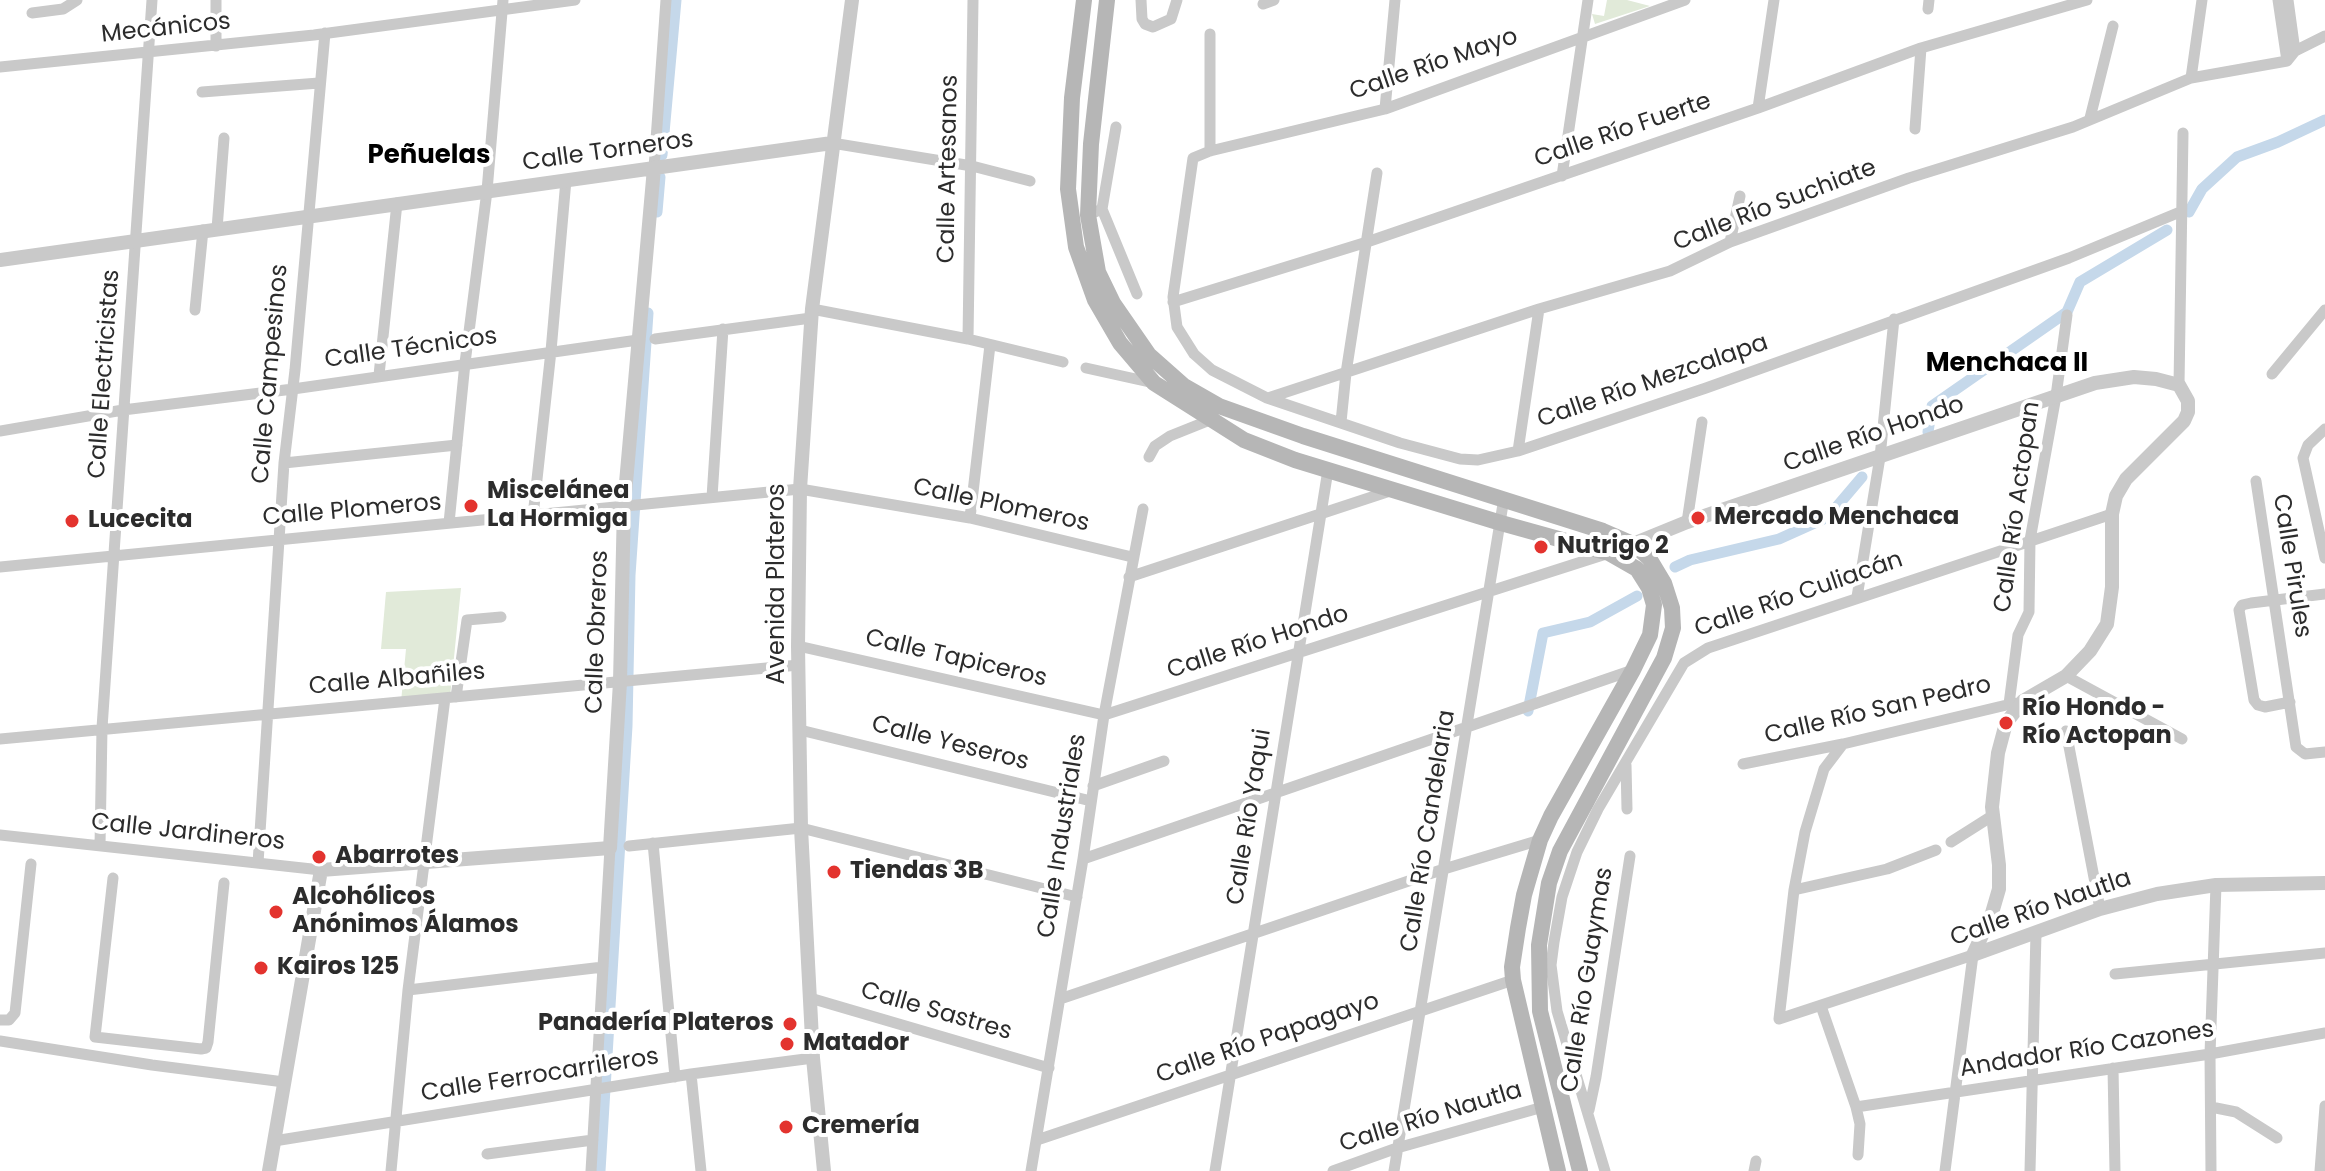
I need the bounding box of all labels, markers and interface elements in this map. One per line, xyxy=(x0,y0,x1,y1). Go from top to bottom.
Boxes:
street label: Mecánicos xyxy=(100,8,232,50)
street label: Calle Río Mayo xyxy=(1346,23,1522,107)
street label: Calle Artesanos xyxy=(933,74,965,264)
street label: Calle Río Fuerte xyxy=(1531,87,1715,175)
street label: Calle Torneros xyxy=(521,126,695,178)
district label: Peñuelas xyxy=(367,140,491,172)
street label: Calle Río Suchiate xyxy=(1669,154,1881,258)
street label: Calle Campesinos xyxy=(247,263,295,485)
street label: Calle Electricistas xyxy=(83,268,127,480)
street label: Calle Técnicos xyxy=(323,323,499,375)
street label: Calle Río Mezcalapa xyxy=(1534,329,1772,435)
district label: Menchaca II xyxy=(1926,348,2088,380)
street label: Calle Río Hondo xyxy=(1780,391,1968,479)
street label: Calle Río Actopan xyxy=(1989,400,2047,614)
street label: Calle Plomeros xyxy=(910,473,1092,539)
place label: Miscelánea La Hormiga xyxy=(487,478,629,534)
street label: Avenida Plateros xyxy=(764,483,792,685)
street label: Calle Plomeros xyxy=(261,489,443,533)
street label: Calle Pirules xyxy=(2265,492,2317,640)
marker: Miscelánea La Hormiga xyxy=(462,497,480,515)
place label: Mercado Menchaca xyxy=(1714,504,1959,532)
place label: Lucecita xyxy=(88,507,193,535)
marker: Mercado Menchaca xyxy=(1689,509,1707,527)
marker: Lucecita xyxy=(63,512,81,530)
place label: Nutrigo 2 xyxy=(1557,533,1669,561)
marker: Nutrigo 2 xyxy=(1532,538,1550,556)
street label: Calle Río Culiacán xyxy=(1691,546,1907,644)
street label: Calle Obreros xyxy=(581,550,615,714)
street label: Calle Río Hondo xyxy=(1164,600,1352,686)
street label: Calle Tapiceros xyxy=(862,624,1050,694)
street label: Calle Albañiles xyxy=(308,658,486,702)
street label: Calle Río San Pedro xyxy=(1762,671,1994,751)
place label: Río Hondo - Río Actopan xyxy=(2022,695,2172,751)
street label: Calle Río Candelaria xyxy=(1396,708,1462,954)
street label: Calle Yeseros xyxy=(868,711,1032,777)
marker: Río Hondo - Río Actopan xyxy=(1997,714,2015,732)
street label: Calle Río Yaqui xyxy=(1222,727,1278,907)
street label: Calle Industriales xyxy=(1033,732,1093,940)
street label: Calle Jardineros xyxy=(90,808,286,858)
place label: Abarrotes xyxy=(335,843,459,871)
marker: Abarrotes xyxy=(310,848,328,866)
place label: Tiendas 3B xyxy=(850,858,984,886)
marker: Tiendas 3B xyxy=(825,863,843,881)
street label: Calle Río Guaymas xyxy=(1556,865,1620,1095)
street label: Calle Río Nautla xyxy=(1947,865,2135,953)
place label: Alcohólicos Anónimos Álamos xyxy=(292,884,519,940)
marker: Alcohólicos Anónimos Álamos xyxy=(267,903,285,921)
place label: Kairos 125 xyxy=(277,954,399,982)
marker: Kairos 125 xyxy=(252,959,270,977)
street label: Calle Sastres xyxy=(857,977,1015,1047)
street label: Calle Río Papagayo xyxy=(1153,987,1383,1091)
place label: Panadería Plateros xyxy=(538,1010,774,1038)
marker: Panadería Plateros xyxy=(781,1015,799,1033)
street label: Andador Río Cazones xyxy=(1958,1016,2216,1084)
place label: Matador xyxy=(803,1030,909,1058)
marker: Matador xyxy=(778,1035,796,1053)
street label: Calle Ferrocarrileros xyxy=(419,1043,661,1109)
street label: Calle Río Nautla xyxy=(1336,1077,1526,1159)
place label: Cremería xyxy=(802,1113,920,1141)
marker: Cremería xyxy=(777,1118,795,1136)

